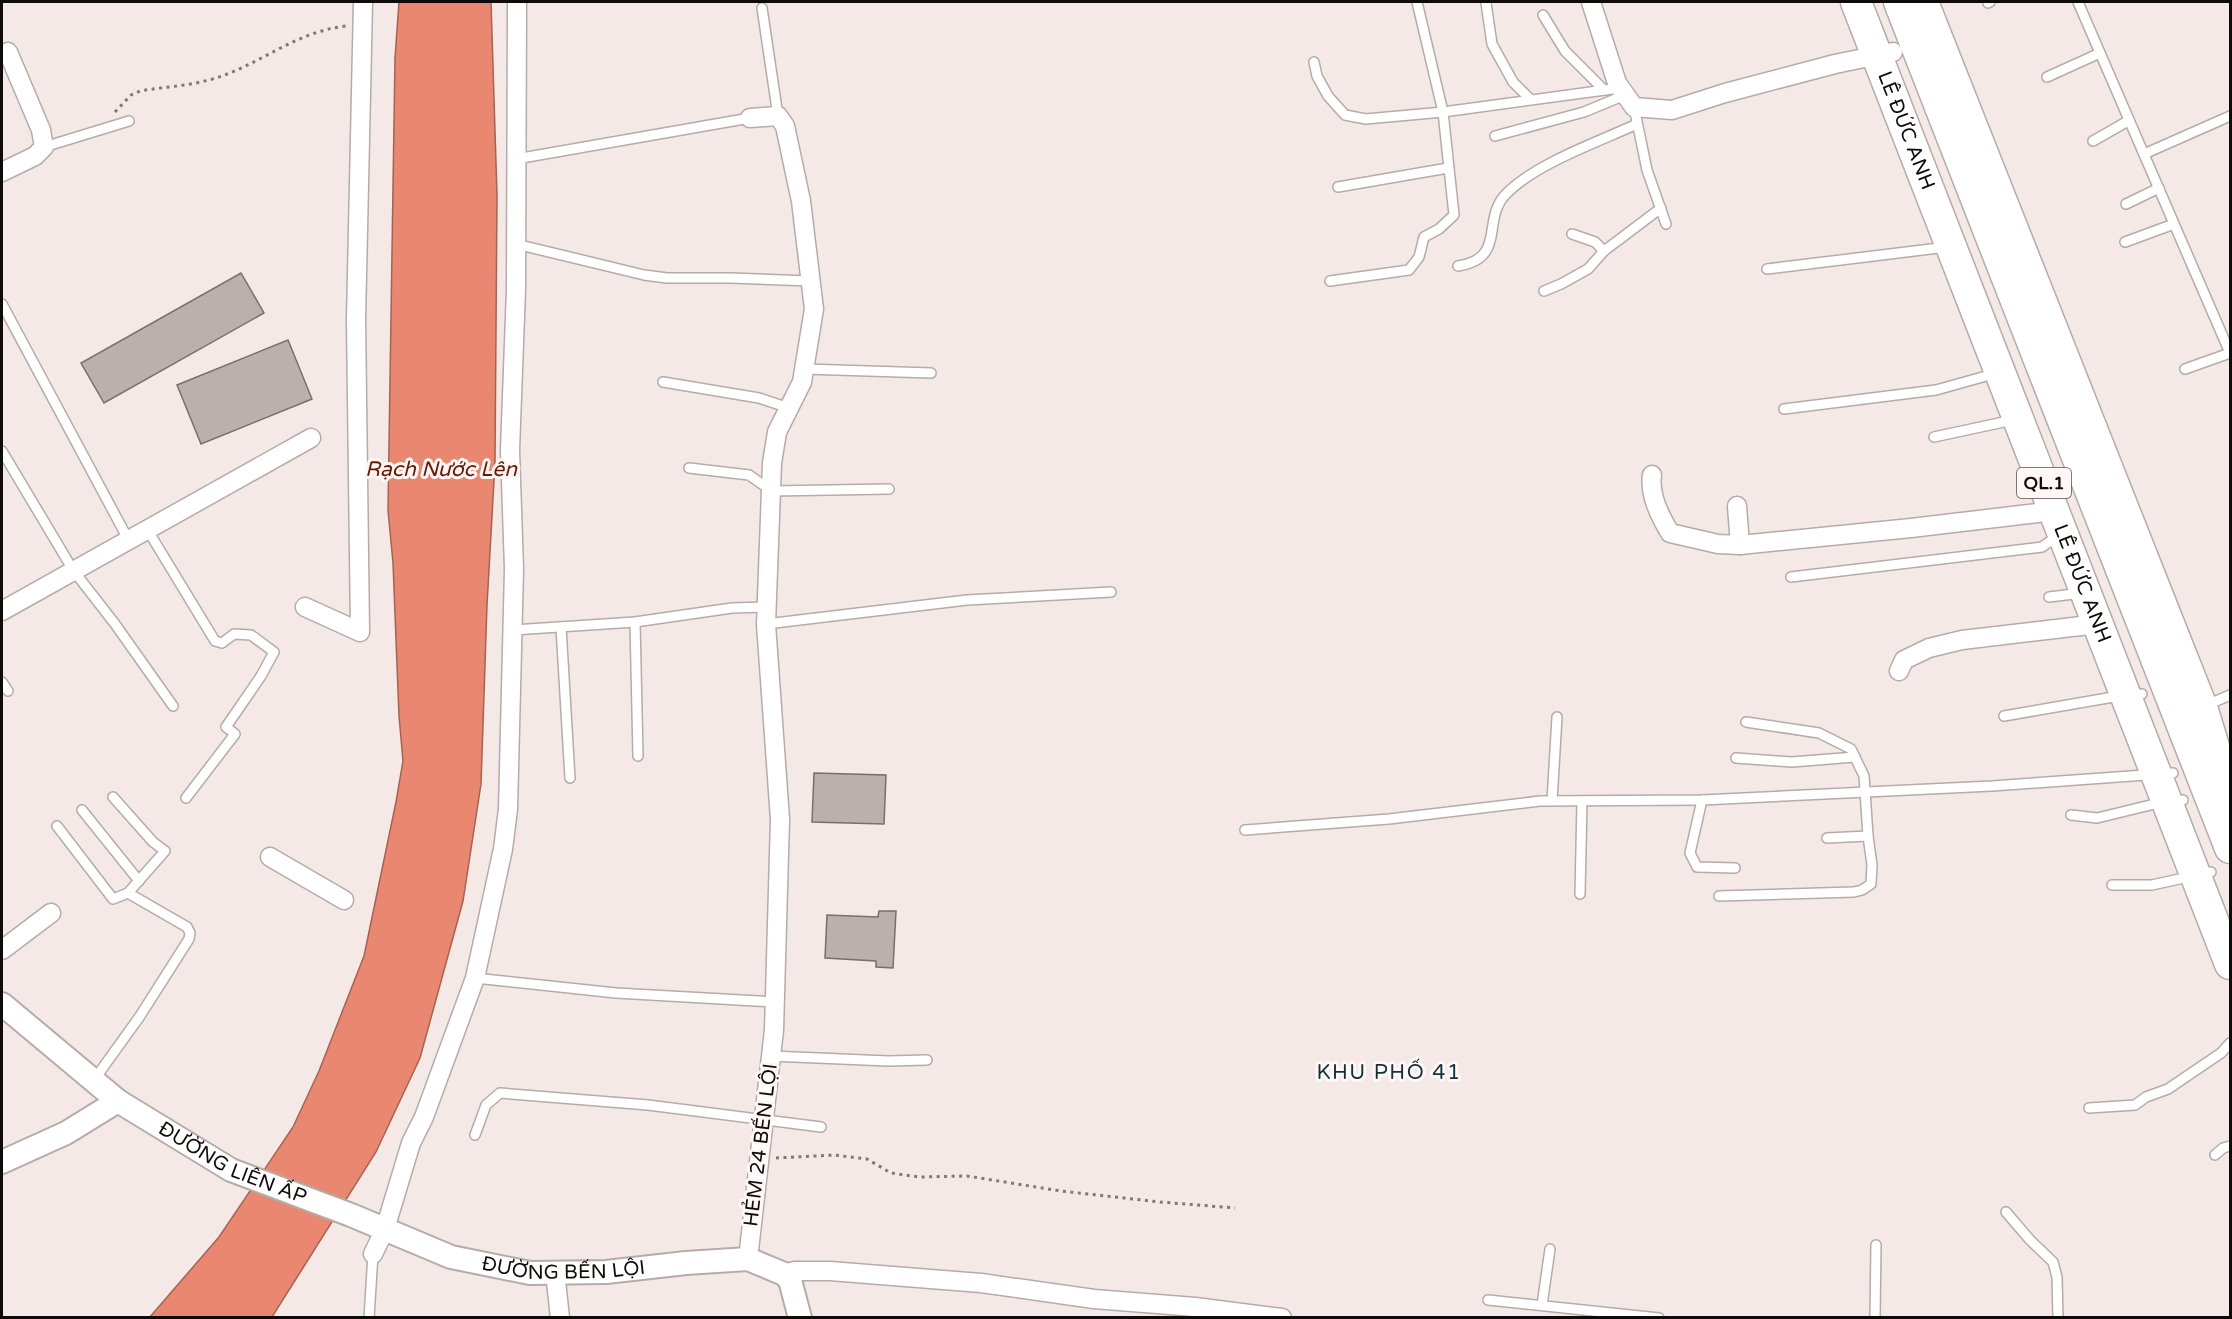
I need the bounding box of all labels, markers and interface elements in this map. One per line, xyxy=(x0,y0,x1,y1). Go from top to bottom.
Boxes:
street label: LÊ ĐỨC ANH xyxy=(1872,68,1940,193)
water label: Rạch Nước Lên xyxy=(365,457,518,482)
road number: QL.1 xyxy=(2017,468,2071,498)
street label: LÊ ĐỨC ANH xyxy=(2048,521,2116,646)
district label: KHU PHỐ 41 xyxy=(1316,1058,1462,1085)
street label: HẺM 24 BẾN LỘI xyxy=(736,1062,783,1228)
street label: ĐƯỜNG LIÊN ẤP xyxy=(154,1117,310,1209)
street label: ĐƯỜNG BẾN LỘI xyxy=(480,1252,646,1285)

